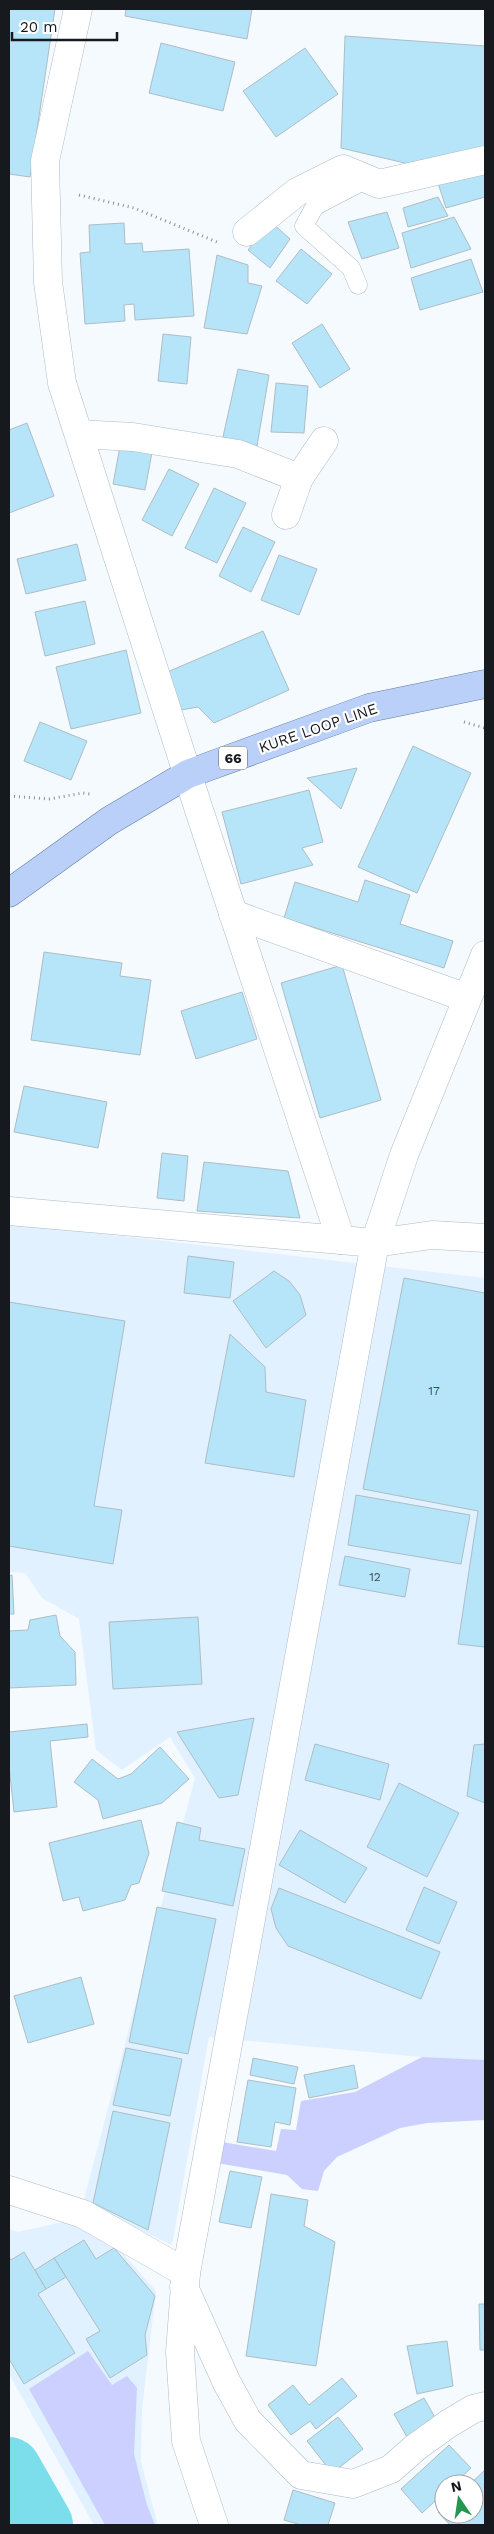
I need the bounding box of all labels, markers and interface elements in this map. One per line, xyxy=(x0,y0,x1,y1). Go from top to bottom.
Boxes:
scale bar xyxy=(12,10,118,42)
text: 20 m xyxy=(20,18,58,36)
street label: KURE LOOP LINE xyxy=(256,699,380,757)
road number: 66 xyxy=(219,746,247,770)
house number: 17 xyxy=(428,1384,440,1398)
house number: 12 xyxy=(369,1570,381,1584)
north arrow xyxy=(434,2474,484,2524)
text: N xyxy=(449,2477,463,2495)

